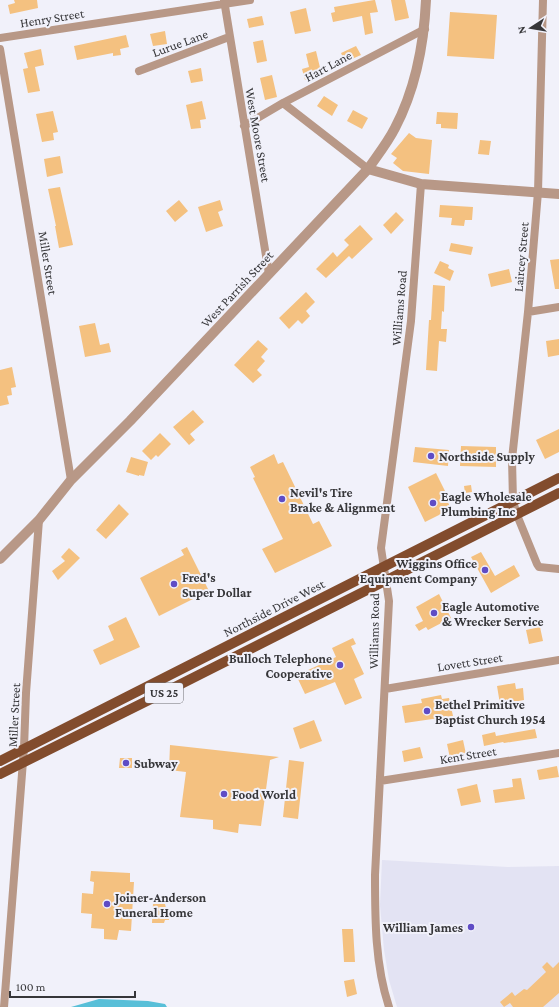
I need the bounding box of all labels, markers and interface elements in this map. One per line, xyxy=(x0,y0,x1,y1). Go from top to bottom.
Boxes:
street label: Henry Street xyxy=(19,5,86,30)
north arrow xyxy=(511,8,551,48)
text: N xyxy=(514,25,528,35)
street label: Lurue Lane xyxy=(150,26,210,60)
street label: Hart Lane xyxy=(302,47,354,85)
street label: West Moore Street xyxy=(242,87,274,184)
street label: Laircey Street xyxy=(510,221,532,293)
street label: Miller Street xyxy=(36,230,61,297)
street label: West Parrish Street xyxy=(198,247,277,330)
street label: Williams Road xyxy=(388,269,410,346)
place label: Northside Supply xyxy=(439,449,536,464)
marker: Northside Supply xyxy=(426,451,436,461)
place label: Nevil's Tire Brake & Alignment xyxy=(290,485,396,515)
place label: Eagle Wholesale Plumbing Inc xyxy=(441,489,532,519)
marker: Nevil's Tire Brake & Alignment xyxy=(277,494,287,504)
marker: Eagle Wholesale Plumbing Inc xyxy=(428,498,438,508)
place label: Wiggins Office Equipment Company xyxy=(360,556,478,586)
marker: Wiggins Office Equipment Company xyxy=(480,565,490,575)
place label: Fred's Super Dollar xyxy=(182,570,252,600)
street label: Northside Drive West xyxy=(221,576,328,640)
marker: Fred's Super Dollar xyxy=(169,579,179,589)
street label: Williams Road xyxy=(366,593,382,669)
place label: Eagle Automotive & Wrecker Service xyxy=(442,599,544,629)
marker: Eagle Automotive & Wrecker Service xyxy=(429,608,439,618)
street label: Lovett Street xyxy=(436,649,504,675)
place label: Bulloch Telephone Cooperative xyxy=(229,651,332,681)
marker: Bulloch Telephone Cooperative xyxy=(335,660,345,670)
street label: Miller Street xyxy=(5,682,23,747)
road number: US 25 xyxy=(145,683,183,703)
place label: Bethel Primitive Baptist Church 1954 xyxy=(435,697,546,727)
marker: Bethel Primitive Baptist Church 1954 xyxy=(422,706,432,716)
street label: Kent Street xyxy=(439,743,498,767)
place label: Subway xyxy=(134,756,178,771)
marker: Subway xyxy=(121,758,131,768)
place label: Food World xyxy=(232,787,296,802)
marker: Food World xyxy=(219,789,229,799)
place label: Joiner-Anderson Funeral Home xyxy=(113,890,207,920)
marker: Joiner-Anderson Funeral Home xyxy=(102,899,112,909)
place label: William James xyxy=(382,920,463,935)
marker: William James xyxy=(466,922,476,932)
scale bar xyxy=(10,973,135,999)
text: 100 m xyxy=(16,980,46,994)

